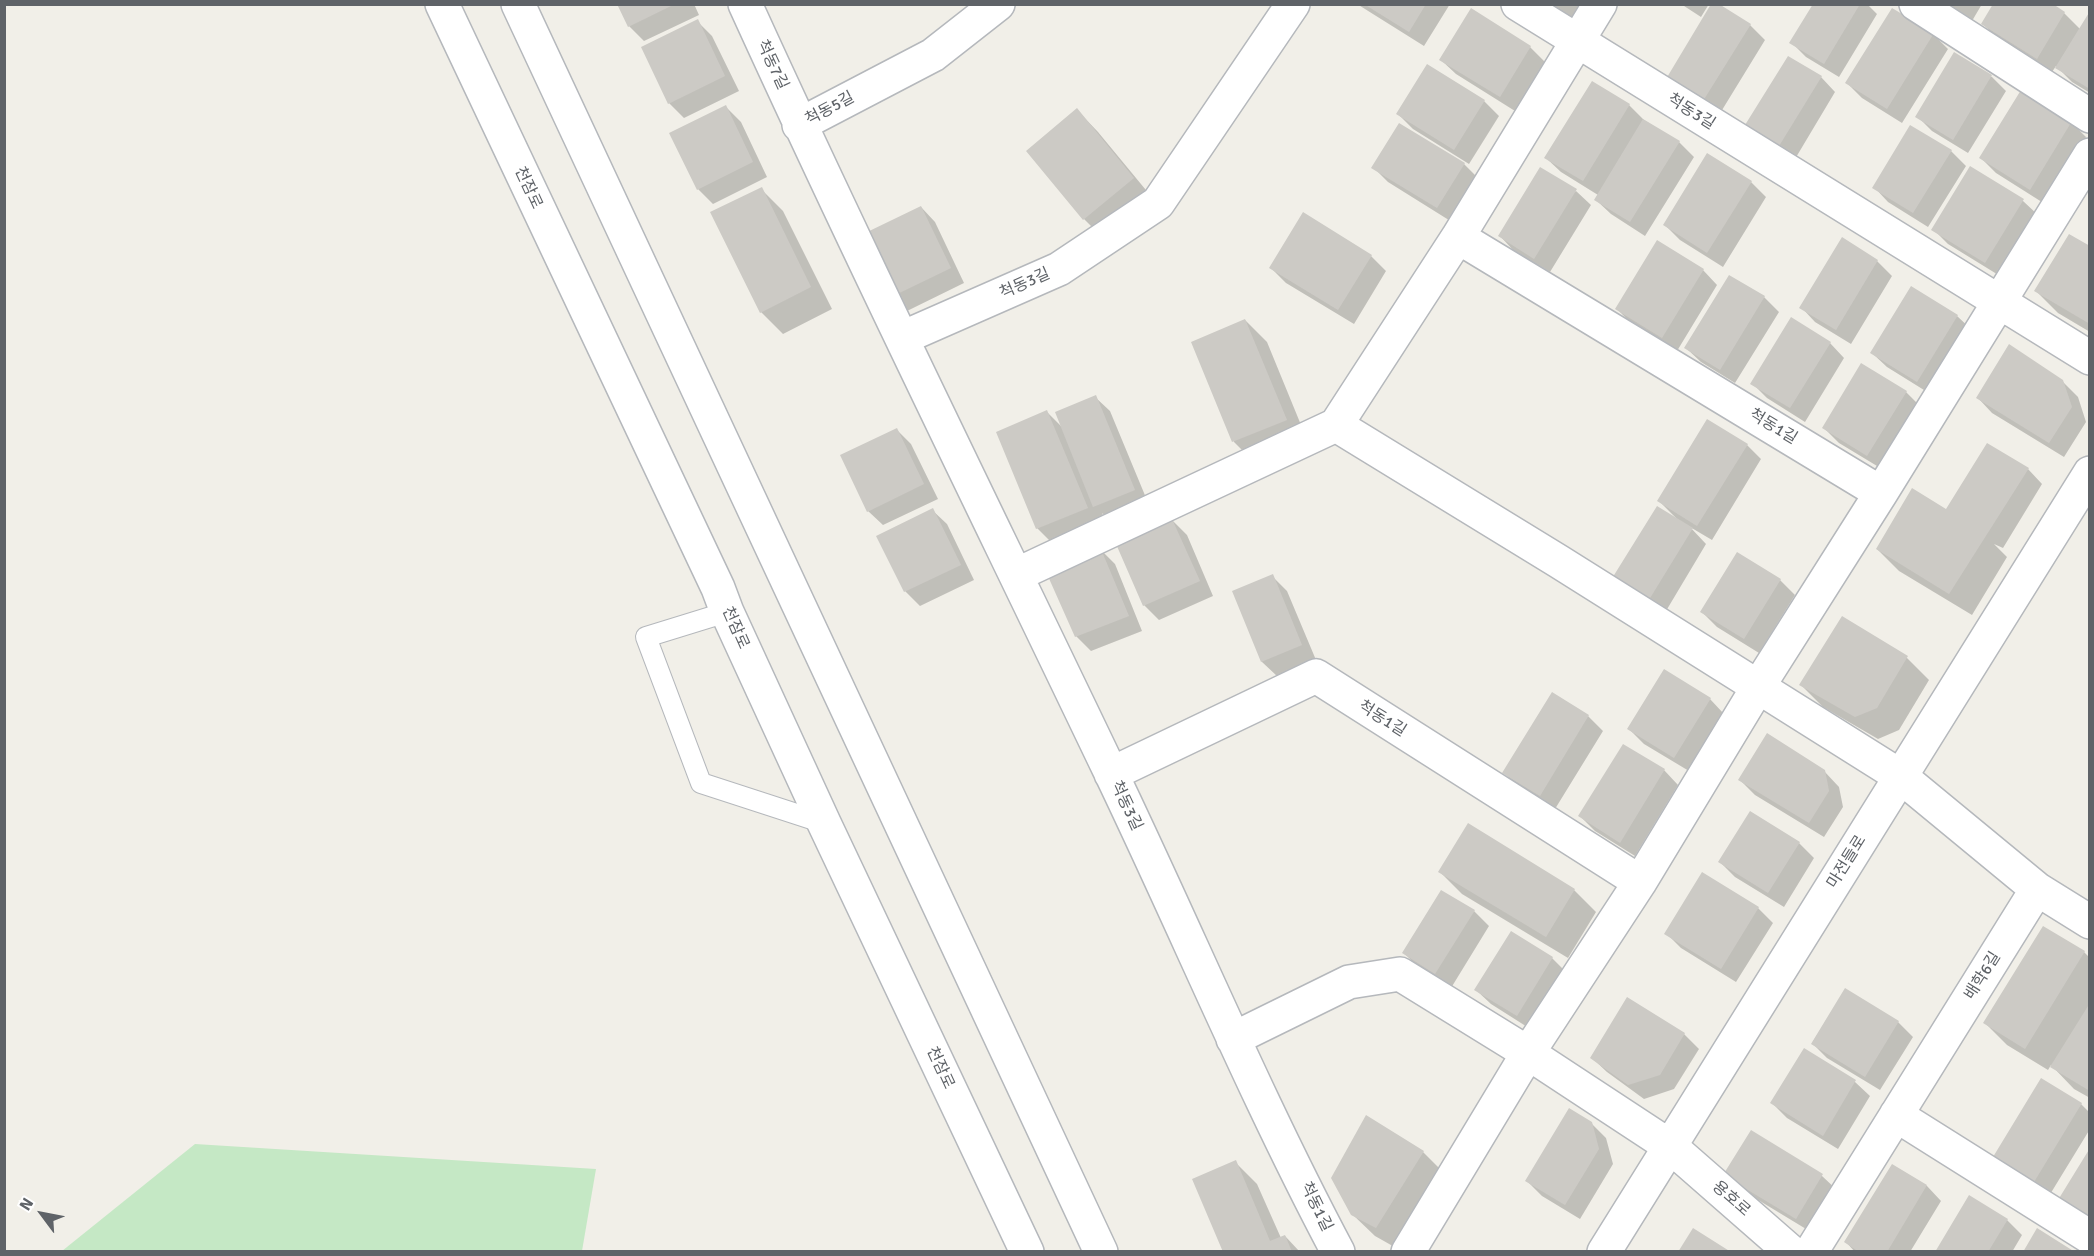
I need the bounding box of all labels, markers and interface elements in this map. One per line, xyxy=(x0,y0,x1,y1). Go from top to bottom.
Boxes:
street label: 척동7길 xyxy=(752,37,792,93)
street label: 척동5길 xyxy=(802,88,858,130)
street label: 척동3길 xyxy=(1664,90,1718,134)
street label: 천잠로 xyxy=(510,164,546,212)
street label: 척동3길 xyxy=(997,264,1053,304)
street label: 척동1길 xyxy=(1745,405,1801,449)
street label: 천잠로 xyxy=(717,604,753,652)
street label: 척동1길 xyxy=(1355,697,1409,741)
street label: 척동3길 xyxy=(1106,778,1146,834)
street label: 마전들로 xyxy=(1823,832,1871,892)
street label: 배학6길 xyxy=(1961,949,2005,1003)
street label: 천잠로 xyxy=(922,1044,958,1092)
street label: 용호로 xyxy=(1708,1177,1754,1221)
street label: 척동1길 xyxy=(1296,1179,1336,1235)
north arrow xyxy=(12,1184,72,1244)
text: N xyxy=(15,1194,38,1214)

